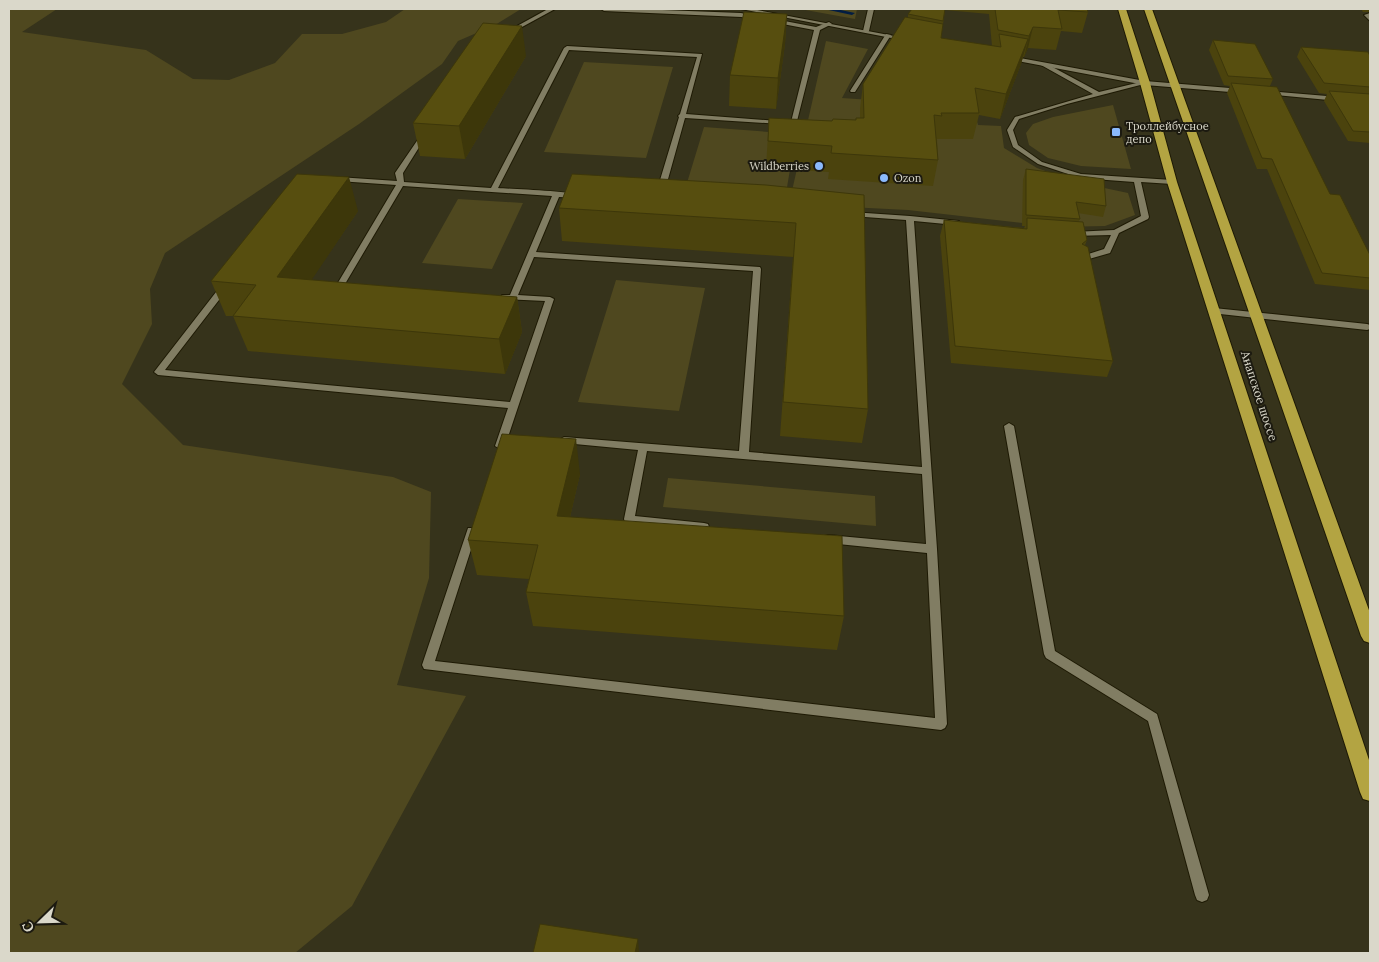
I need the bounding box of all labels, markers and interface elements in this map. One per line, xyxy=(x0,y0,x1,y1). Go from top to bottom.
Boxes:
place label: Троллейбусное депо xyxy=(1126,119,1209,146)
marker: Троллейбусное депо xyxy=(1110,126,1122,138)
place label: Wildberries xyxy=(750,159,809,173)
marker: Wildberries xyxy=(813,160,825,172)
place label: Ozon xyxy=(894,171,922,185)
marker: Ozon xyxy=(878,172,890,184)
street label: Анапское шоссе xyxy=(1237,348,1281,443)
north arrow xyxy=(15,897,65,947)
text: С xyxy=(18,919,38,935)

